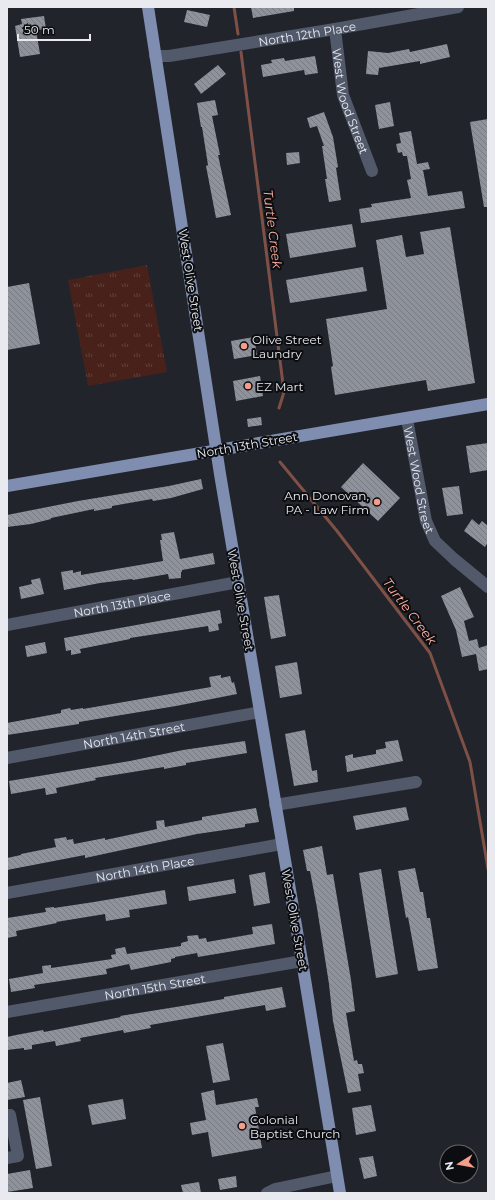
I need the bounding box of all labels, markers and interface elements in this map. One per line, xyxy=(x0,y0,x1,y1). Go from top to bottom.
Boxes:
scale bar xyxy=(18,16,90,42)
street label: North 12th Place xyxy=(257,18,357,49)
text: 50 m xyxy=(24,22,55,37)
street label: West Wood Street xyxy=(330,47,372,156)
water label: Turtle Creek xyxy=(260,189,286,271)
street label: West Olive Street xyxy=(176,228,207,332)
place label: Olive Street Laundry xyxy=(252,332,322,361)
marker: Olive Street Laundry xyxy=(239,341,249,351)
place label: EZ Mart xyxy=(256,379,304,394)
marker: EZ Mart xyxy=(243,381,253,391)
street label: West Wood Street xyxy=(401,425,438,536)
street label: North 13th Street xyxy=(196,429,299,461)
place label: Ann Donovan, PA - Law Firm xyxy=(284,488,369,517)
marker: Ann Donovan, PA - Law Firm xyxy=(372,497,382,507)
street label: West Olive Street xyxy=(225,548,257,652)
water label: Turtle Creek xyxy=(380,575,441,648)
street label: North 13th Place xyxy=(72,587,172,620)
street label: North 14th Street xyxy=(82,718,186,752)
street label: North 14th Place xyxy=(94,852,195,885)
street label: West Olive Street xyxy=(279,868,311,972)
street label: North 15th Street xyxy=(103,970,206,1003)
place label: Colonial Baptist Church xyxy=(250,1112,340,1141)
marker: Colonial Baptist Church xyxy=(237,1121,247,1131)
north arrow xyxy=(439,1144,479,1184)
text: N xyxy=(441,1160,457,1172)

